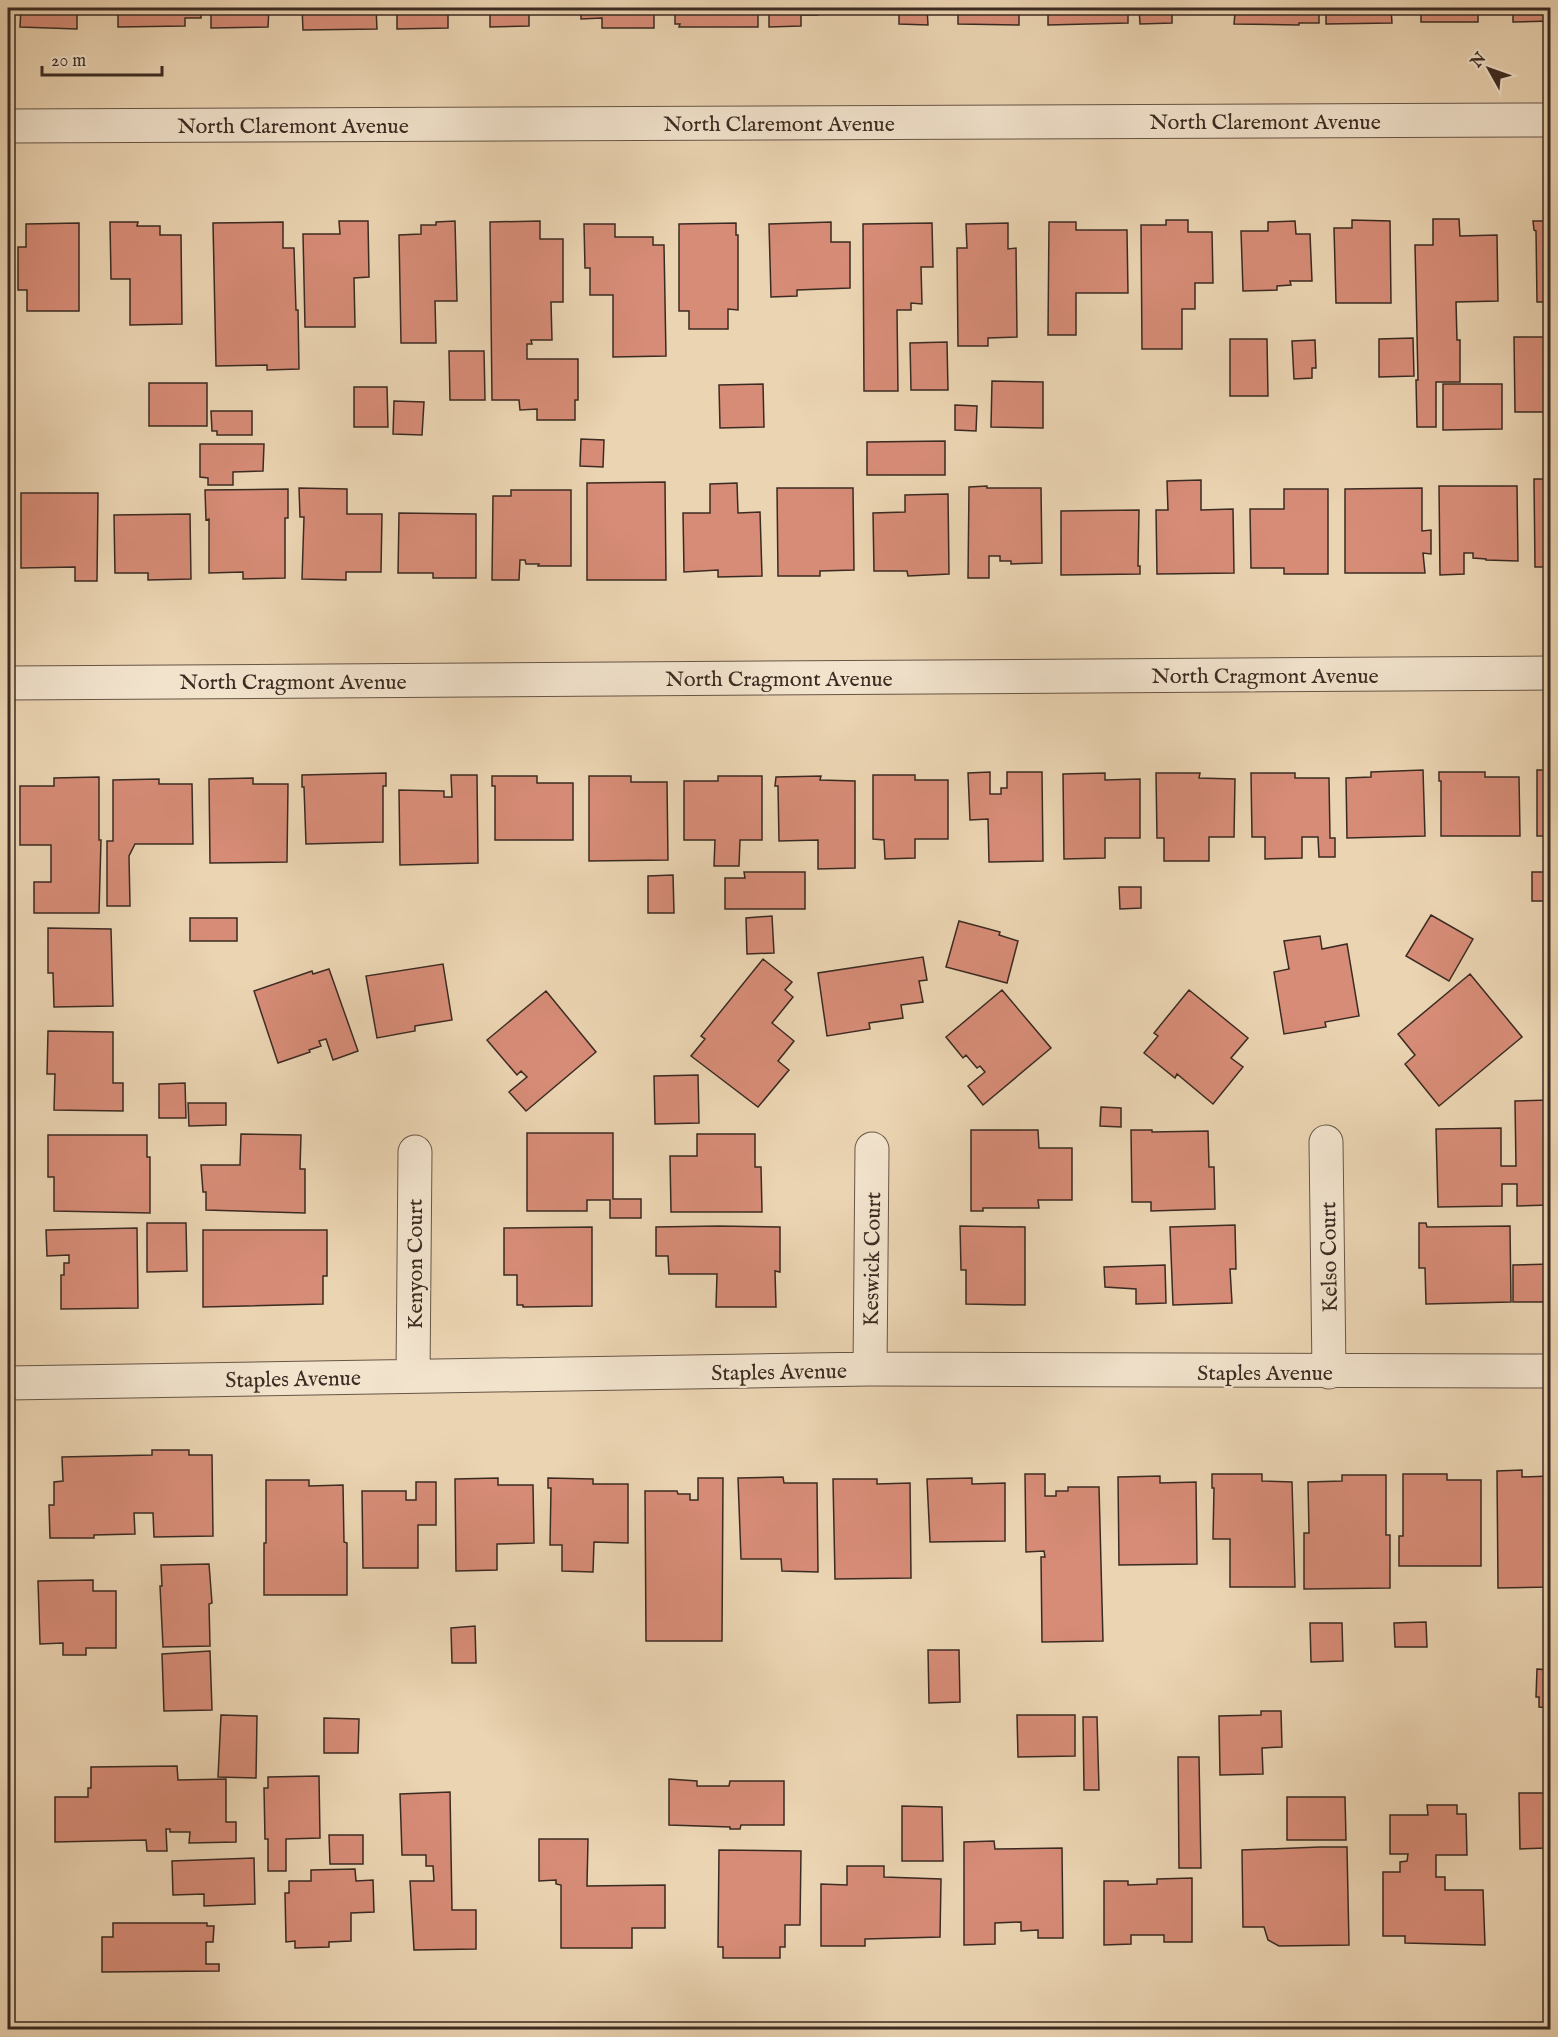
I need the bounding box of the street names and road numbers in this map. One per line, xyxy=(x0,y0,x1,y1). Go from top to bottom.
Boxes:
street label: North Claremont Avenue xyxy=(1149,109,1381,137)
street label: North Claremont Avenue xyxy=(663,111,895,139)
street label: North Claremont Avenue xyxy=(177,113,409,141)
street label: North Cragmont Avenue xyxy=(1151,663,1379,691)
street label: North Cragmont Avenue xyxy=(665,666,893,694)
street label: North Cragmont Avenue xyxy=(179,669,407,697)
street label: Keswick Court xyxy=(858,1191,888,1327)
street label: Kenyon Court xyxy=(402,1198,430,1329)
street label: Kelso Court xyxy=(1315,1201,1345,1313)
street label: Staples Avenue xyxy=(711,1358,847,1388)
street label: Staples Avenue xyxy=(1197,1360,1333,1388)
street label: Staples Avenue xyxy=(225,1365,361,1395)

